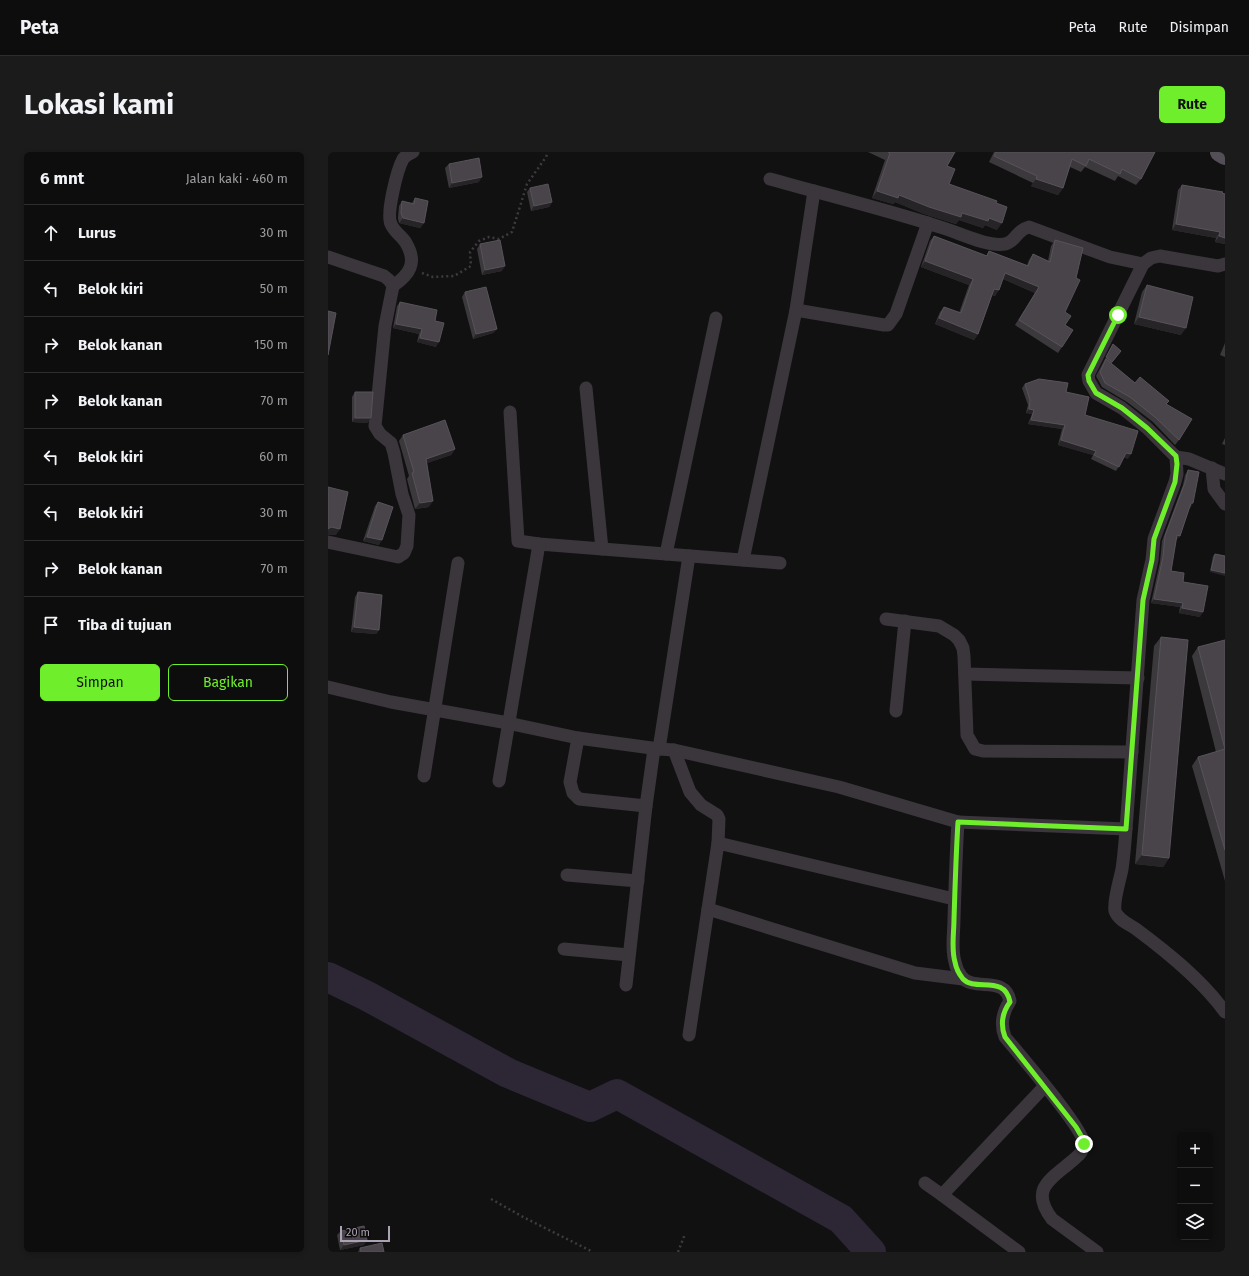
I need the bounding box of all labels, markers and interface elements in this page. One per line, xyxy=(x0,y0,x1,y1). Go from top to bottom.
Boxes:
text: Peta xyxy=(20,16,59,39)
text: Peta xyxy=(1069,19,1096,36)
text: Rute xyxy=(1118,19,1148,36)
text: Disimpan xyxy=(1170,19,1229,36)
button: Rute xyxy=(1159,86,1225,123)
text: Lokasi kami xyxy=(24,88,174,121)
text: 6 mnt xyxy=(40,168,84,189)
text: Jalan kaki · 460 m xyxy=(186,171,288,186)
icon: ahead xyxy=(40,222,62,244)
text: Lurus xyxy=(78,224,116,242)
text: 30 m xyxy=(260,225,288,240)
icon: left xyxy=(40,278,62,300)
text: Belok kiri xyxy=(78,280,143,298)
text: 50 m xyxy=(260,281,288,296)
route start xyxy=(1109,306,1127,324)
icon: right xyxy=(40,334,62,356)
text: Belok kanan xyxy=(78,336,162,354)
text: 150 m xyxy=(254,337,288,352)
icon: right xyxy=(40,390,62,412)
text: Belok kanan xyxy=(78,392,162,410)
text: 70 m xyxy=(261,393,288,408)
icon: left xyxy=(40,446,62,468)
text: Belok kiri xyxy=(78,448,143,466)
text: 60 m xyxy=(259,449,288,464)
icon: left xyxy=(40,502,62,524)
text: Belok kiri xyxy=(78,504,143,522)
text: 30 m xyxy=(260,505,288,520)
icon: right xyxy=(40,558,62,580)
text: Belok kanan xyxy=(78,560,162,578)
text: 70 m xyxy=(261,561,288,576)
icon: arrive xyxy=(40,614,62,636)
text: Tiba di tujuan xyxy=(78,616,172,634)
button: Simpan xyxy=(40,664,160,701)
button: Bagikan xyxy=(168,664,288,701)
map controls xyxy=(1177,1132,1213,1240)
button: + xyxy=(1177,1132,1213,1168)
route end xyxy=(1075,1135,1093,1153)
button: − xyxy=(1177,1168,1213,1204)
button: layers xyxy=(1177,1204,1213,1240)
scale bar xyxy=(340,1224,390,1243)
text: 20 m xyxy=(346,1226,370,1239)

